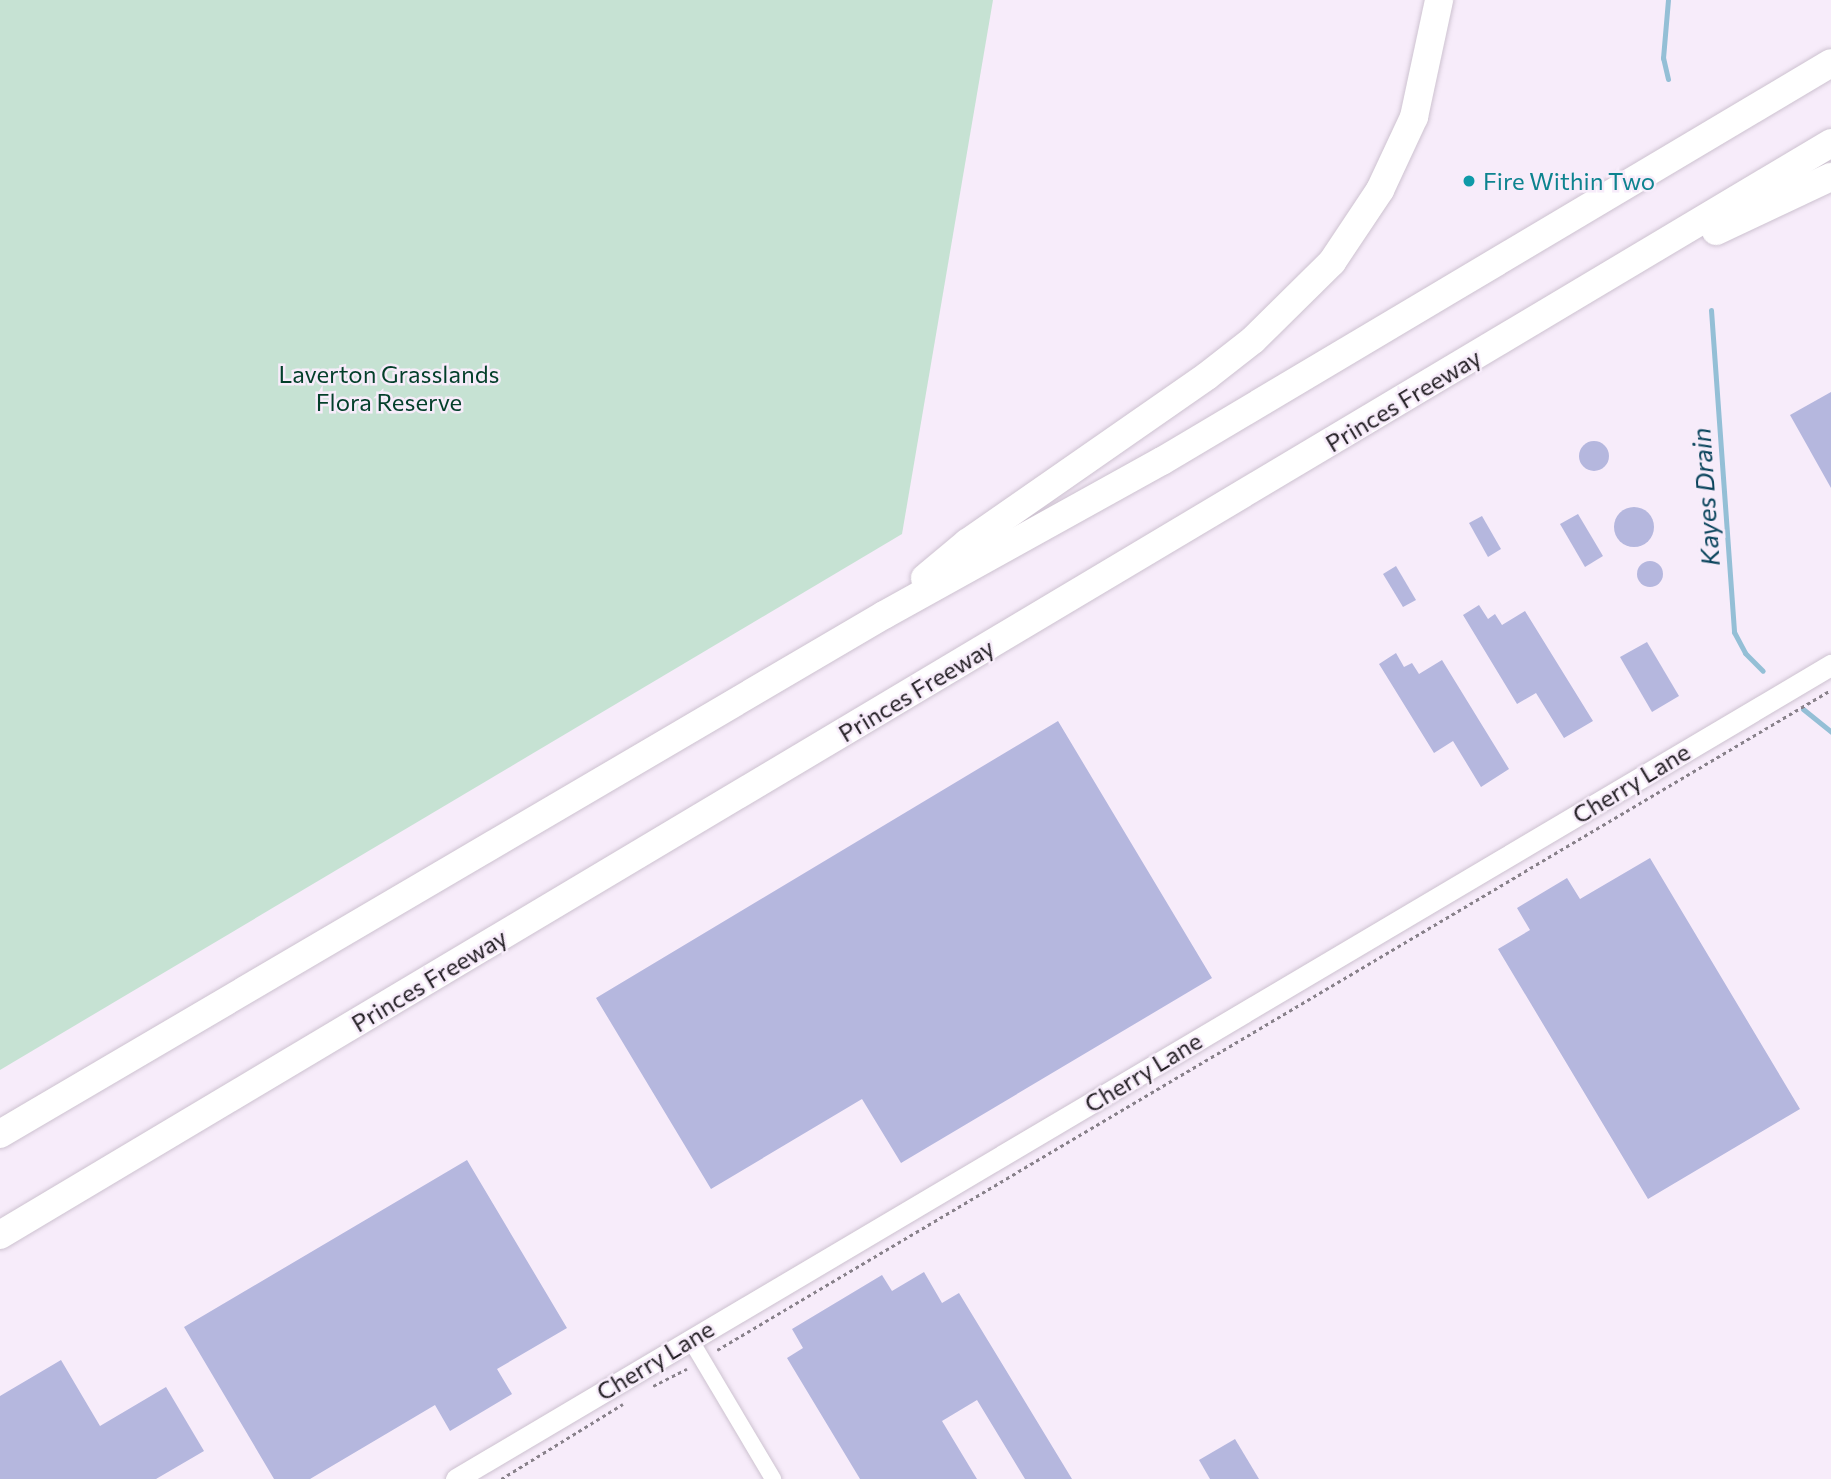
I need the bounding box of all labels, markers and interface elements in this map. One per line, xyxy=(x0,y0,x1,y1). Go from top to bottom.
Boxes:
place label: Fire Within Two xyxy=(1483,167,1655,195)
marker: Fire Within Two xyxy=(1461,173,1477,189)
street label: Princes Freeway xyxy=(1320,342,1486,458)
park label: Laverton Grasslands Flora Reserve xyxy=(279,360,499,416)
water label: Kayes Drain xyxy=(1685,427,1725,567)
street label: Princes Freeway xyxy=(833,632,999,748)
street label: Cherry Lane xyxy=(1567,737,1695,829)
street label: Princes Freeway xyxy=(346,922,512,1038)
street label: Cherry Lane xyxy=(1079,1026,1207,1118)
street label: Cherry Lane xyxy=(591,1314,719,1406)

